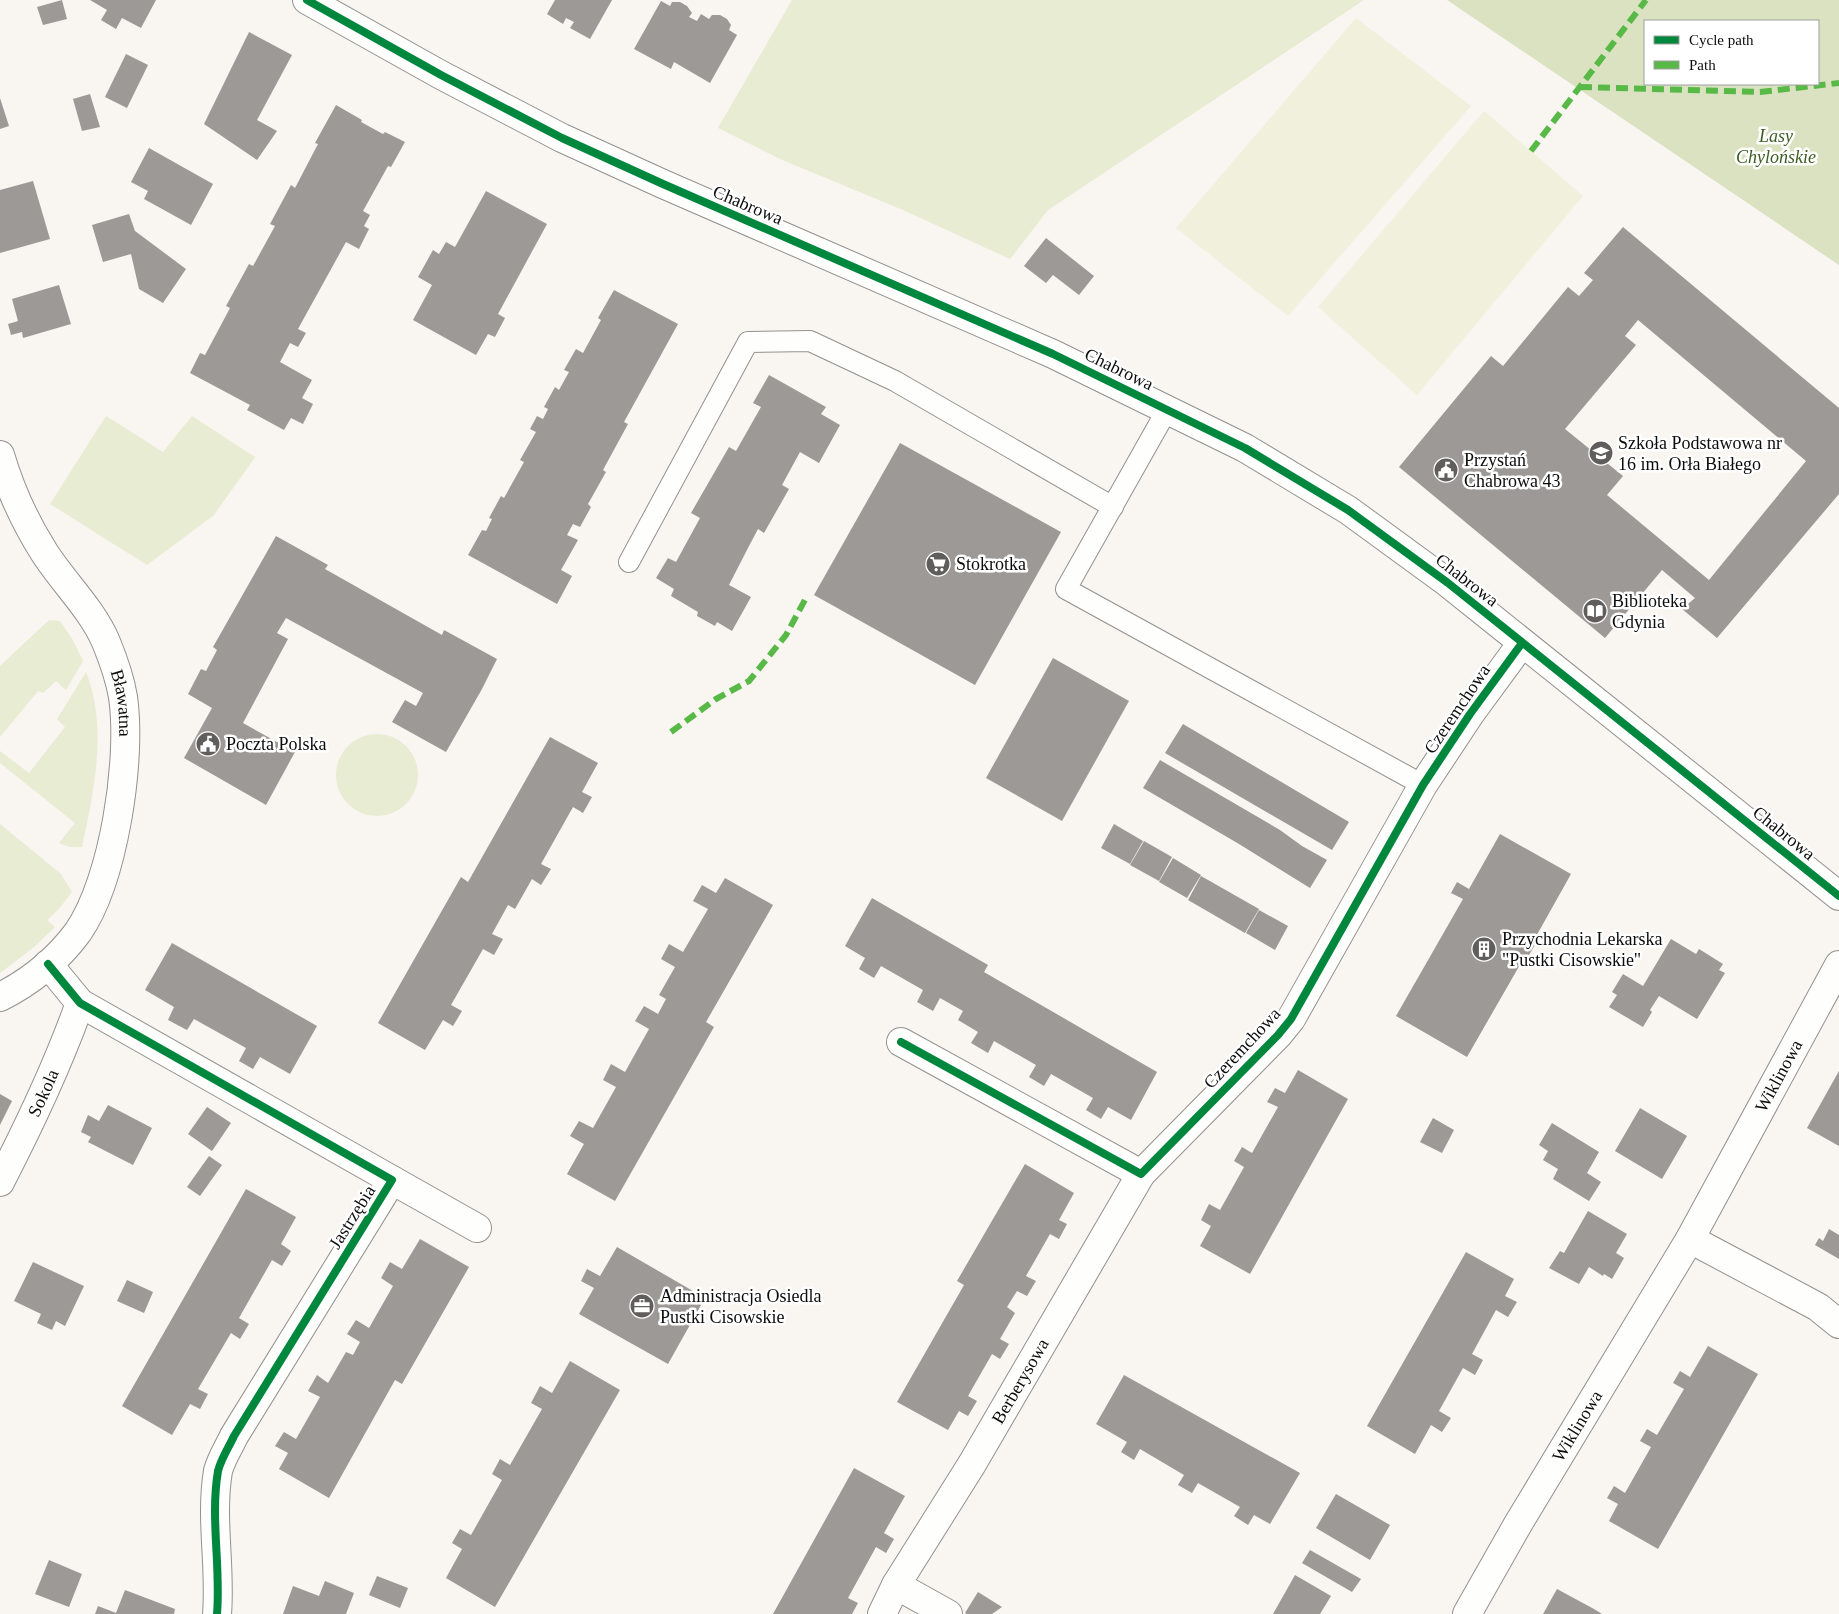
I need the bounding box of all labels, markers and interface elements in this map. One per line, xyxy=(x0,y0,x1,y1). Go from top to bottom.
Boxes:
legend xyxy=(1644,20,1819,85)
text: Cycle path xyxy=(1689,32,1754,48)
text: Path xyxy=(1689,57,1716,73)
park label: Lasy Chylońskie xyxy=(1736,126,1816,167)
street label: Chabrowa xyxy=(710,181,786,229)
street label: Chabrowa xyxy=(1081,344,1157,394)
place label: Szkoła Podstawowa nr 16 im. Orła Białego xyxy=(1618,433,1782,474)
school or university icon: Szkoła Podstawowa nr 16 im. Orła Białego xyxy=(1588,440,1614,466)
place label: Przystań Chabrowa 43 xyxy=(1464,450,1560,491)
public building icon: Przystań Chabrowa 43 xyxy=(1433,457,1459,483)
street label: Chabrowa xyxy=(1432,549,1502,611)
supermarket icon: Stokrotka xyxy=(925,551,951,577)
place label: Stokrotka xyxy=(956,554,1026,574)
place label: Biblioteka Gdynia xyxy=(1612,591,1687,632)
library icon: Biblioteka Gdynia xyxy=(1582,598,1608,624)
street label: Czeremchowa xyxy=(1420,661,1494,757)
street label: Bławatna xyxy=(107,667,135,737)
public building icon: Poczta Polska xyxy=(195,731,221,757)
place label: Poczta Polska xyxy=(226,734,327,754)
street label: Chabrowa xyxy=(1749,802,1819,864)
place label: Przychodnia Lekarska "Pustki Cisowskie" xyxy=(1502,929,1662,970)
building icon: Przychodnia Lekarska "Pustki Cisowskie" xyxy=(1471,936,1497,962)
street label: Czeremchowa xyxy=(1200,1004,1284,1092)
street label: Wiklinowa xyxy=(1751,1036,1806,1116)
street label: Sokola xyxy=(24,1066,63,1120)
street label: Jastrzębia xyxy=(325,1182,379,1252)
place label: Administracja Osiedla Pustki Cisowskie xyxy=(660,1286,821,1327)
office icon: Administracja Osiedla Pustki Cisowskie xyxy=(629,1293,655,1319)
street label: Berberysowa xyxy=(988,1335,1053,1427)
street label: Wiklinowa xyxy=(1548,1387,1606,1465)

